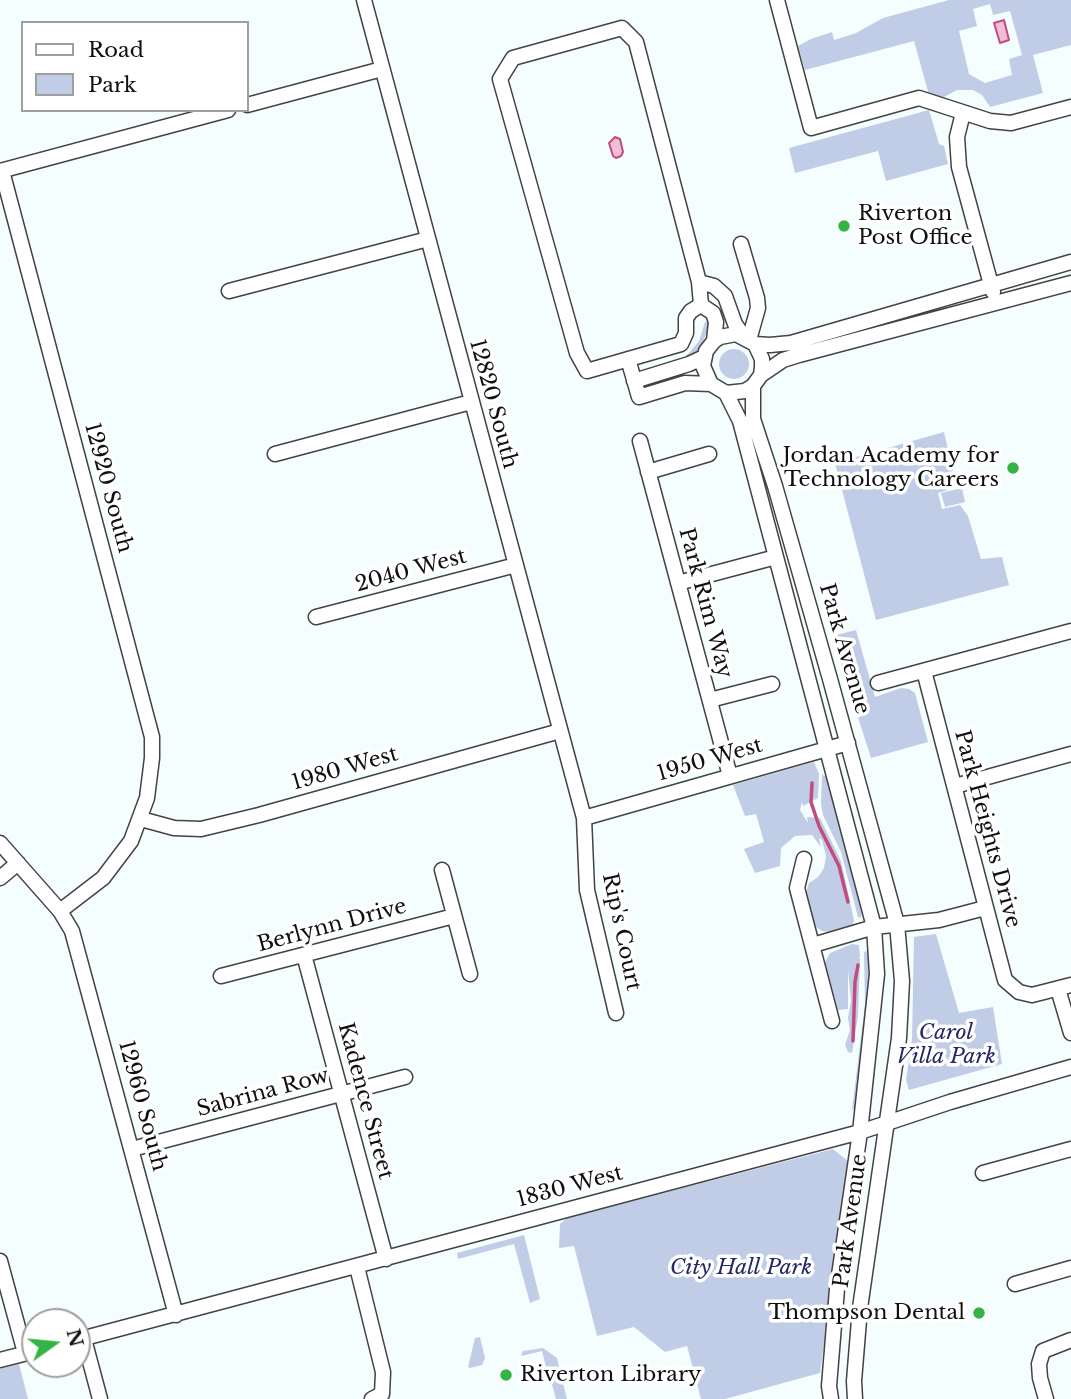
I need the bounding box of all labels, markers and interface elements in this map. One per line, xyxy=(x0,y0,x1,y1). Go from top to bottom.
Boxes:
legend xyxy=(21,21,248,112)
text: Road xyxy=(88,37,144,63)
text: Park xyxy=(88,72,137,98)
place label: Riverton Post Office xyxy=(858,201,973,251)
marker: Riverton Post Office xyxy=(836,218,852,234)
street label: 12820 South xyxy=(464,337,522,471)
street label: 12920 South xyxy=(79,420,137,556)
place label: Jordan Academy for Technology Careers xyxy=(783,443,999,493)
marker: Jordan Academy for Technology Careers xyxy=(1005,460,1021,476)
street label: Park Rim Way xyxy=(673,525,737,681)
street label: 2040 West xyxy=(353,544,469,598)
street label: Park Avenue xyxy=(813,581,875,717)
street label: Park Heights Drive xyxy=(949,727,1025,931)
street label: 1950 West xyxy=(654,733,766,787)
street label: 1980 West xyxy=(289,742,401,796)
street label: Rip's Court xyxy=(596,871,646,993)
street label: Berlynn Drive xyxy=(255,894,409,958)
street label: Kadence Street xyxy=(332,1020,398,1182)
park label: Carol Villa Park xyxy=(896,1020,996,1070)
street label: 12960 South xyxy=(112,1038,172,1174)
street label: Sabrina Row xyxy=(194,1063,332,1123)
street label: Park Avenue xyxy=(829,1153,873,1289)
street label: 1830 West xyxy=(514,1161,626,1213)
park label: City Hall Park xyxy=(670,1255,812,1281)
place label: Thompson Dental xyxy=(768,1300,965,1326)
marker: Thompson Dental xyxy=(971,1305,987,1321)
north arrow xyxy=(21,1308,91,1378)
text: N xyxy=(61,1326,88,1350)
place label: Riverton Library xyxy=(520,1362,701,1388)
marker: Riverton Library xyxy=(498,1367,514,1383)

